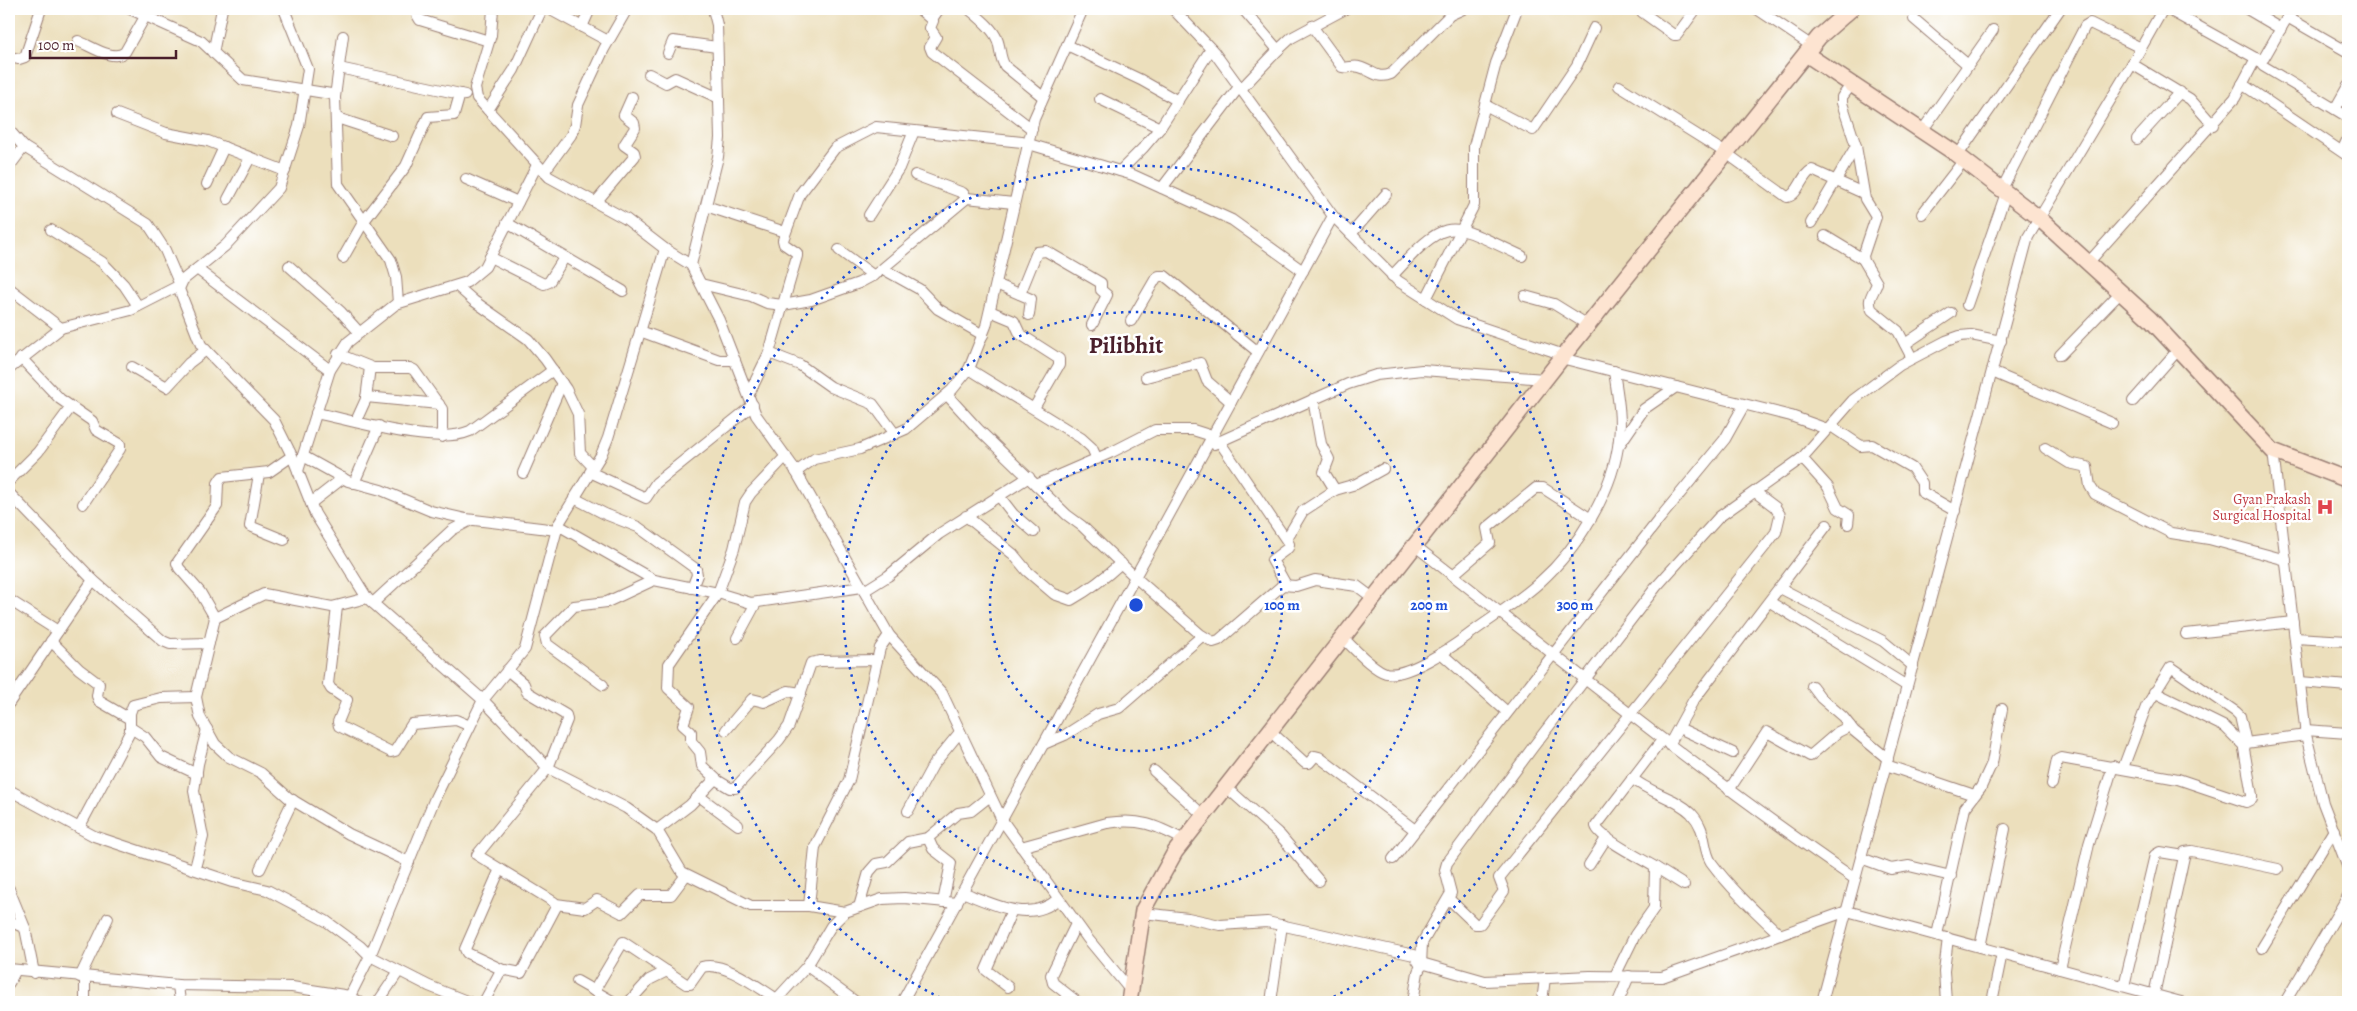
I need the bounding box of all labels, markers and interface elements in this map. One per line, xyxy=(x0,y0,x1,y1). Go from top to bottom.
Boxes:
scale bar xyxy=(30,28,176,60)
text: 100 m xyxy=(38,35,75,55)
district label: Pilibhit xyxy=(1089,329,1163,361)
place label: Gyan Prakash Surgical Hospital xyxy=(2212,490,2312,525)
hospital icon: Gyan Prakash Surgical Hospital xyxy=(2315,497,2335,517)
text: 100 m xyxy=(1264,595,1300,615)
text: 200 m xyxy=(1410,595,1448,615)
text: 300 m xyxy=(1557,595,1594,615)
centre of rings xyxy=(1127,596,1145,614)

